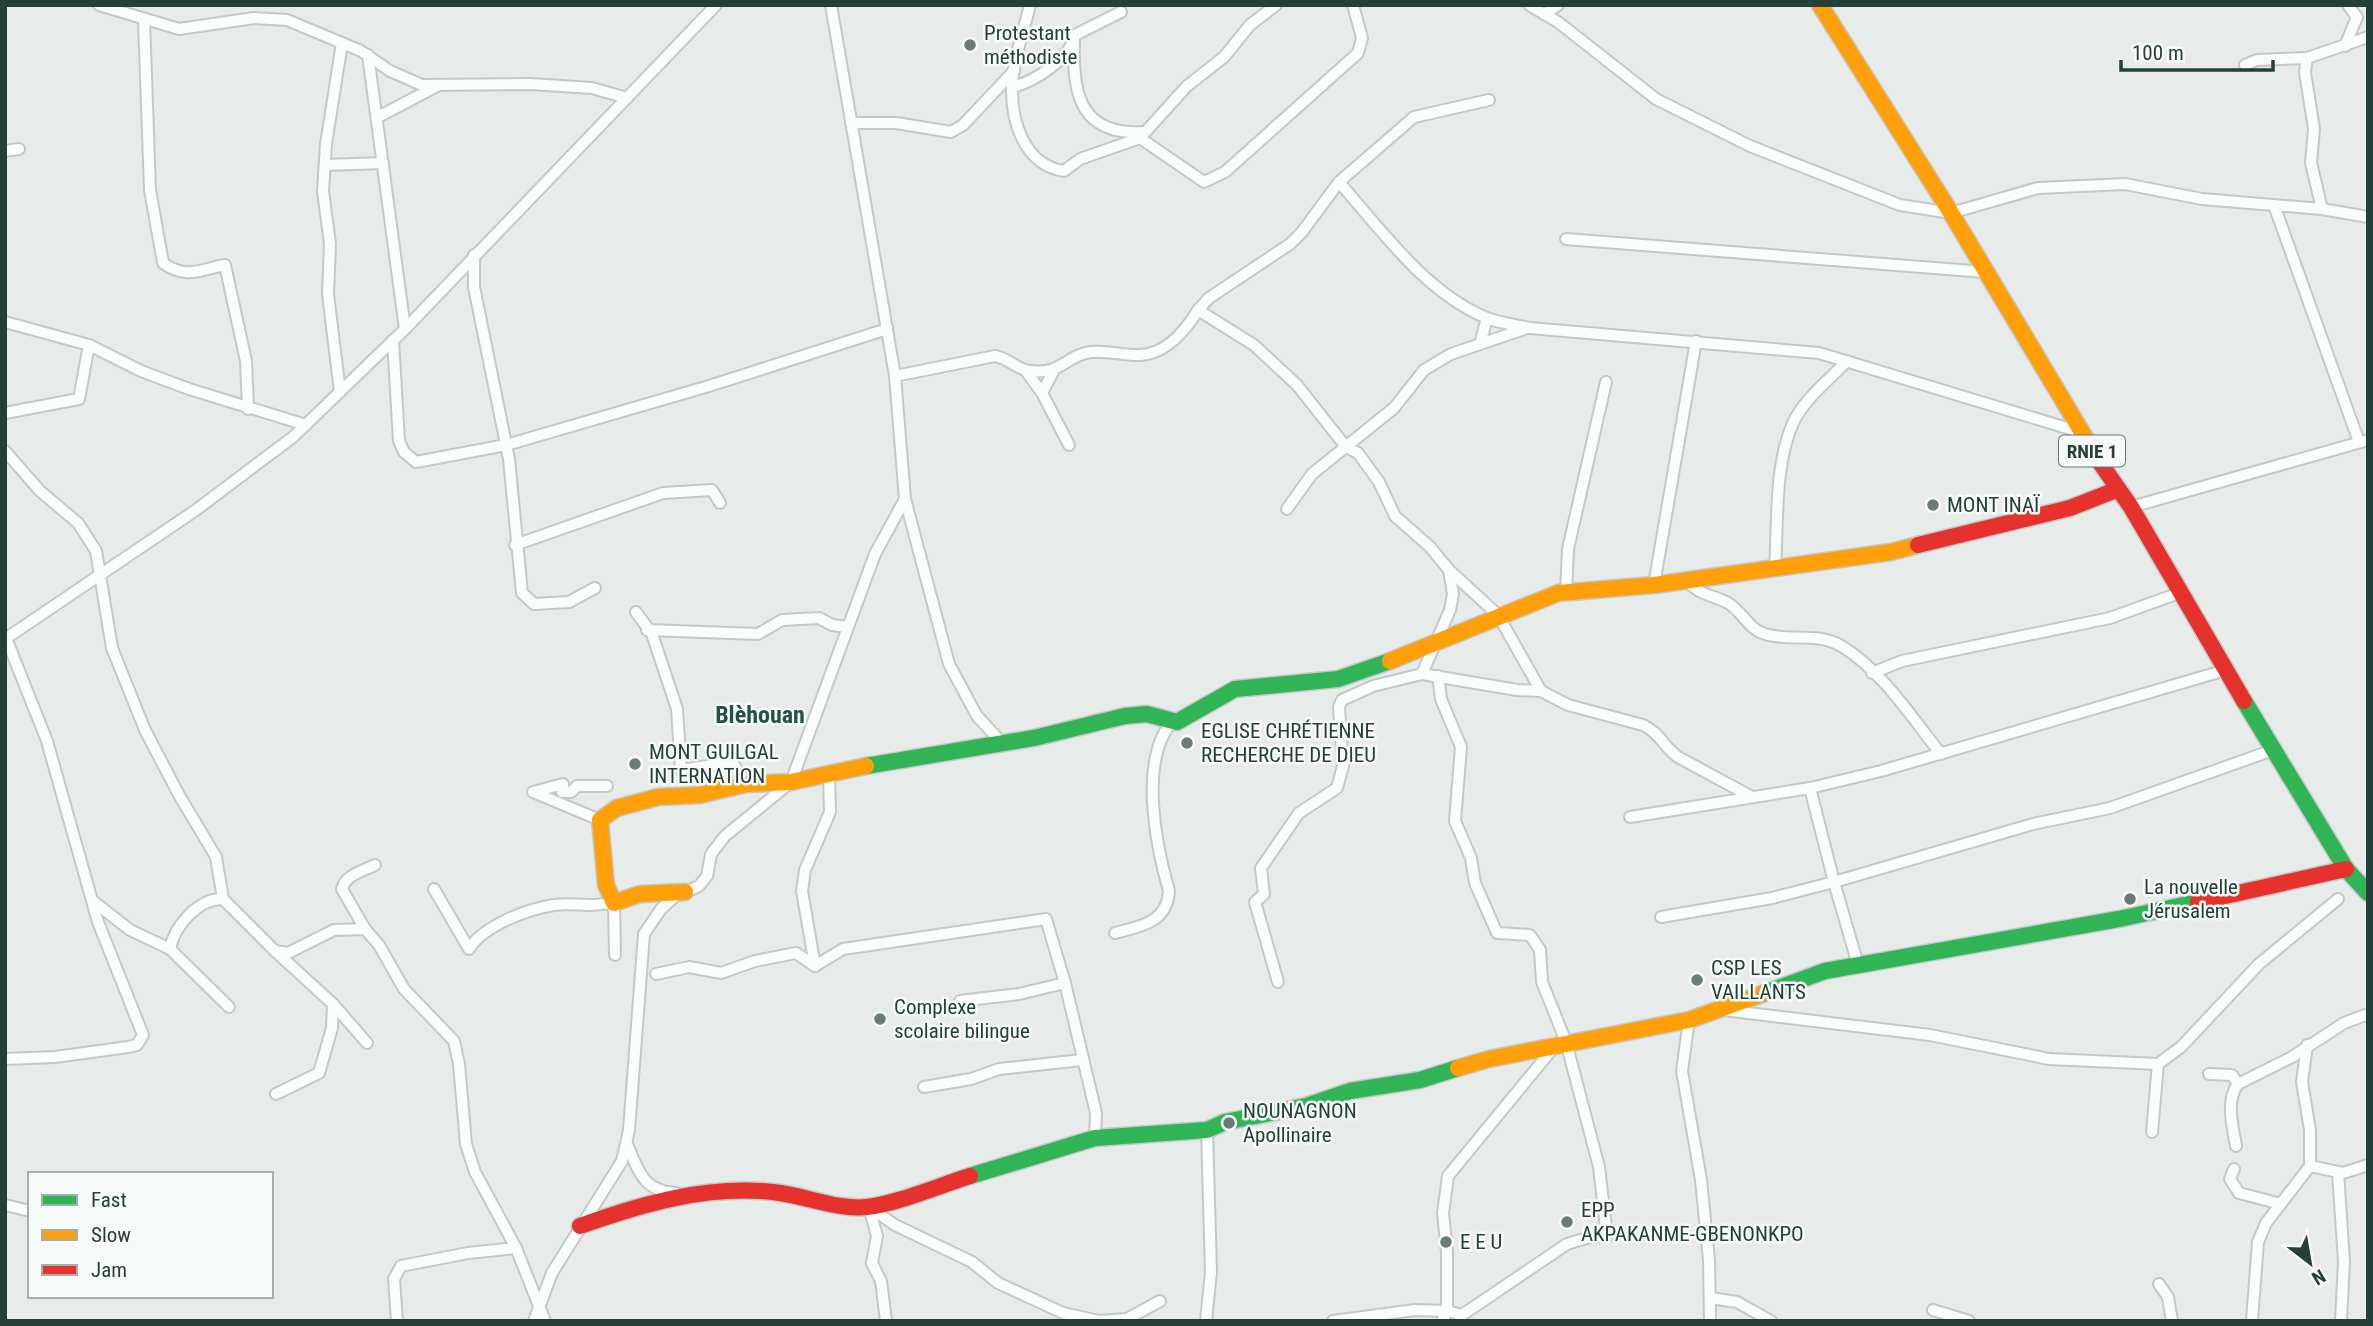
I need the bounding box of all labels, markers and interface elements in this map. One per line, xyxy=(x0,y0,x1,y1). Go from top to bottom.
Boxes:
place label: Protestant méthodiste xyxy=(984,21,1078,69)
scale bar xyxy=(2121,28,2273,72)
marker: Protestant méthodiste xyxy=(962,37,978,53)
text: 100 m xyxy=(2132,41,2184,65)
road number: RNIE 1 xyxy=(2059,436,2125,466)
place label: MONT INAÏ xyxy=(1947,493,2040,517)
marker: MONT INAÏ xyxy=(1925,497,1941,513)
district label: Blèhouan xyxy=(715,701,805,729)
place label: EGLISE CHRÉTIENNE RECHERCHE DE DIEU xyxy=(1201,719,1376,767)
marker: EGLISE CHRÉTIENNE RECHERCHE DE DIEU xyxy=(1179,735,1195,751)
place label: MONT GUILGAL INTERNATION xyxy=(649,740,779,788)
marker: MONT GUILGAL INTERNATION xyxy=(627,756,643,772)
place label: La nouvelle Jérusalem xyxy=(2144,875,2238,923)
marker: La nouvelle Jérusalem xyxy=(2122,891,2138,907)
place label: CSP LES VAILLANTS xyxy=(1711,956,1806,1004)
marker: CSP LES VAILLANTS xyxy=(1689,972,1705,988)
place label: Complexe scolaire bilingue xyxy=(894,995,1030,1043)
marker: Complexe scolaire bilingue xyxy=(872,1011,888,1027)
place label: NOUNAGNON Apollinaire xyxy=(1243,1099,1357,1147)
marker: NOUNAGNON Apollinaire xyxy=(1221,1115,1237,1131)
legend xyxy=(28,1172,273,1298)
text: Fast xyxy=(91,1188,127,1212)
place label: EPP AKPAKANME-GBENONKPO xyxy=(1581,1198,1804,1246)
marker: EPP AKPAKANME-GBENONKPO xyxy=(1559,1214,1575,1230)
text: Slow xyxy=(91,1223,131,1247)
north arrow xyxy=(2275,1228,2345,1298)
place label: E E U xyxy=(1460,1230,1502,1254)
marker: E E U xyxy=(1438,1234,1454,1250)
text: Jam xyxy=(91,1258,127,1282)
text: N xyxy=(2308,1264,2329,1290)

